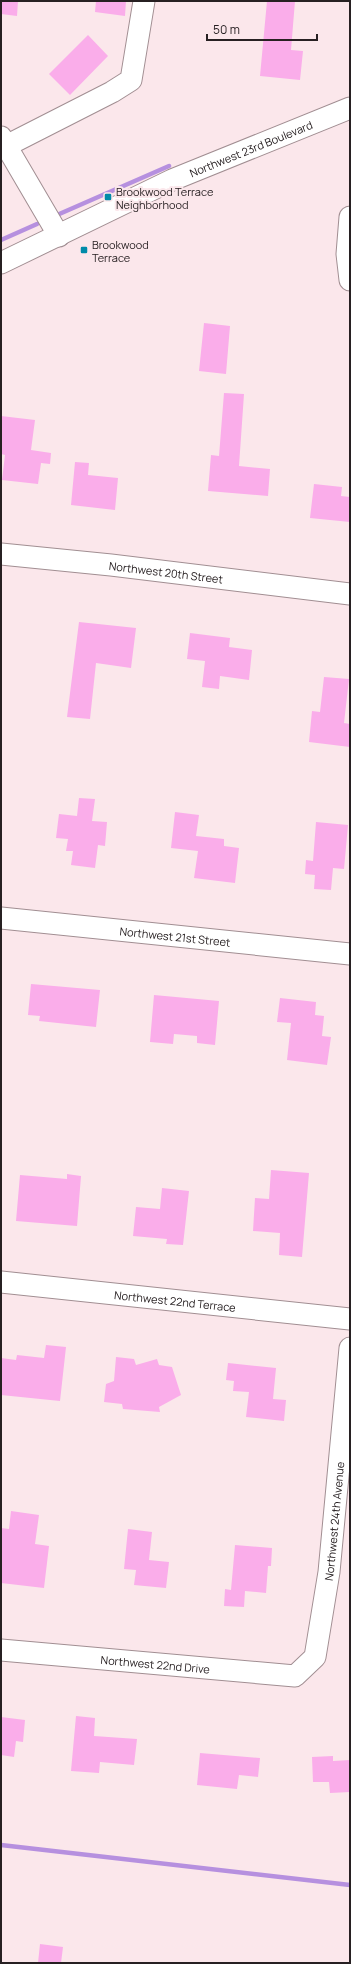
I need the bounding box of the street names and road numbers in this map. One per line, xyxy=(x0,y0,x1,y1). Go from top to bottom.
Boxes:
street label: Northwest 23rd Boulevard xyxy=(187,117,314,180)
street label: Northwest 20th Street xyxy=(108,557,224,586)
street label: Northwest 21st Street xyxy=(119,923,231,949)
street label: Northwest 22nd Terrace xyxy=(113,1287,237,1314)
street label: Northwest 24th Avenue xyxy=(320,1460,347,1582)
street label: Northwest 22nd Drive xyxy=(100,1651,211,1676)

